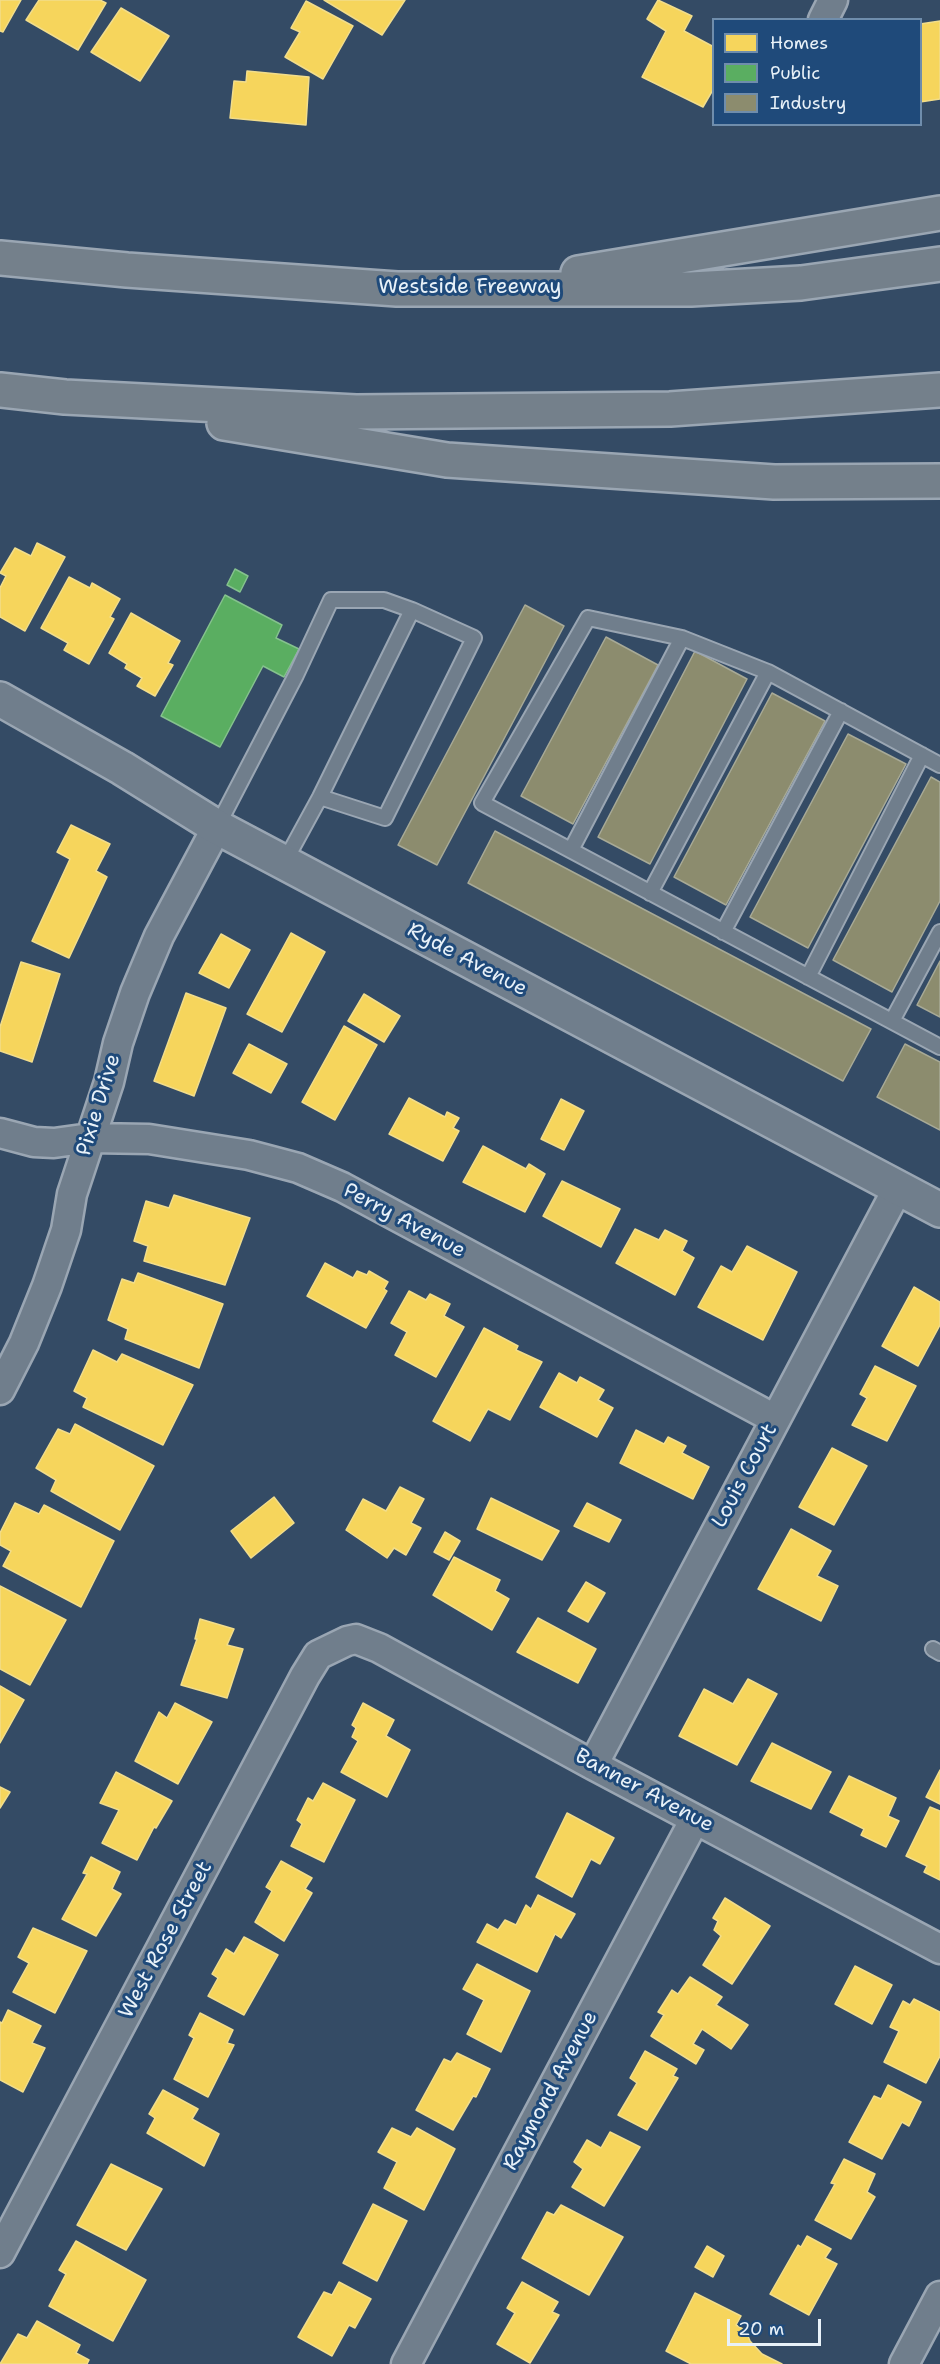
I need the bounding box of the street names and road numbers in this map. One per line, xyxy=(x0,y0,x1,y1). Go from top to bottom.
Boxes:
street label: Westside Freeway xyxy=(378,275,562,301)
street label: Ryde Avenue xyxy=(403,918,531,1002)
street label: Pixie Drive xyxy=(72,1051,126,1159)
street label: Perry Avenue xyxy=(339,1178,469,1264)
street label: Louis Court xyxy=(707,1420,783,1532)
street label: Banner Avenue xyxy=(570,1744,718,1838)
street label: West Rose Street xyxy=(114,1857,218,2023)
street label: Raymond Avenue xyxy=(498,2007,604,2175)

